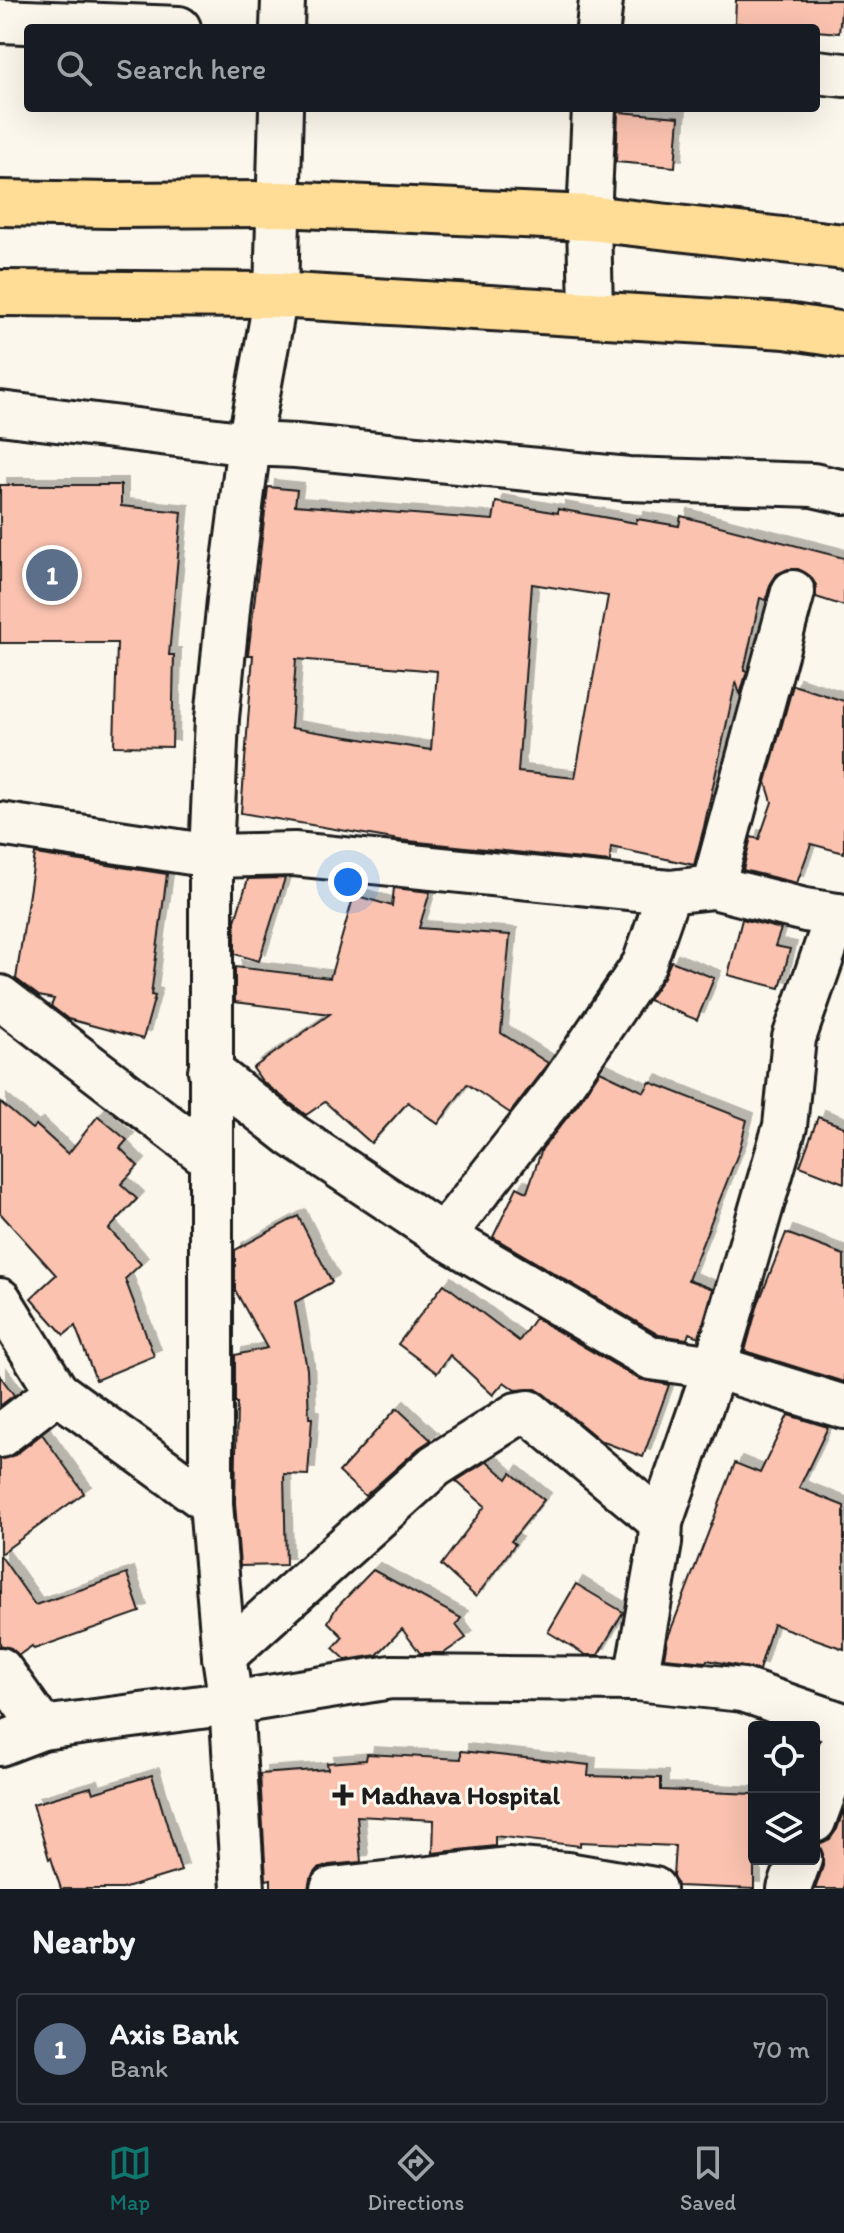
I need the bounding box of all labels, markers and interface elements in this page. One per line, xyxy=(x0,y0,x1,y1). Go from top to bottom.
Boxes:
search box xyxy=(24,24,820,112)
icon: search xyxy=(52,46,96,90)
text: Search here xyxy=(116,50,266,87)
pin: 1 xyxy=(26,545,78,605)
your location xyxy=(328,862,368,902)
map controls xyxy=(748,1721,820,1865)
button: locate xyxy=(748,1721,820,1793)
place label: Madhava Hospital xyxy=(361,1779,560,1811)
marker: Madhava Hospital xyxy=(332,1784,354,1806)
button: layers xyxy=(748,1793,820,1865)
text: Nearby xyxy=(32,1921,135,1962)
text: Axis Bank xyxy=(110,2015,239,2052)
text: 1 xyxy=(54,2033,66,2065)
text: 70 m xyxy=(753,2033,810,2065)
text: Bank xyxy=(110,2052,168,2084)
tab: Map xyxy=(108,2141,152,2216)
tab: Directions xyxy=(368,2141,464,2216)
tab: Saved xyxy=(680,2141,736,2216)

